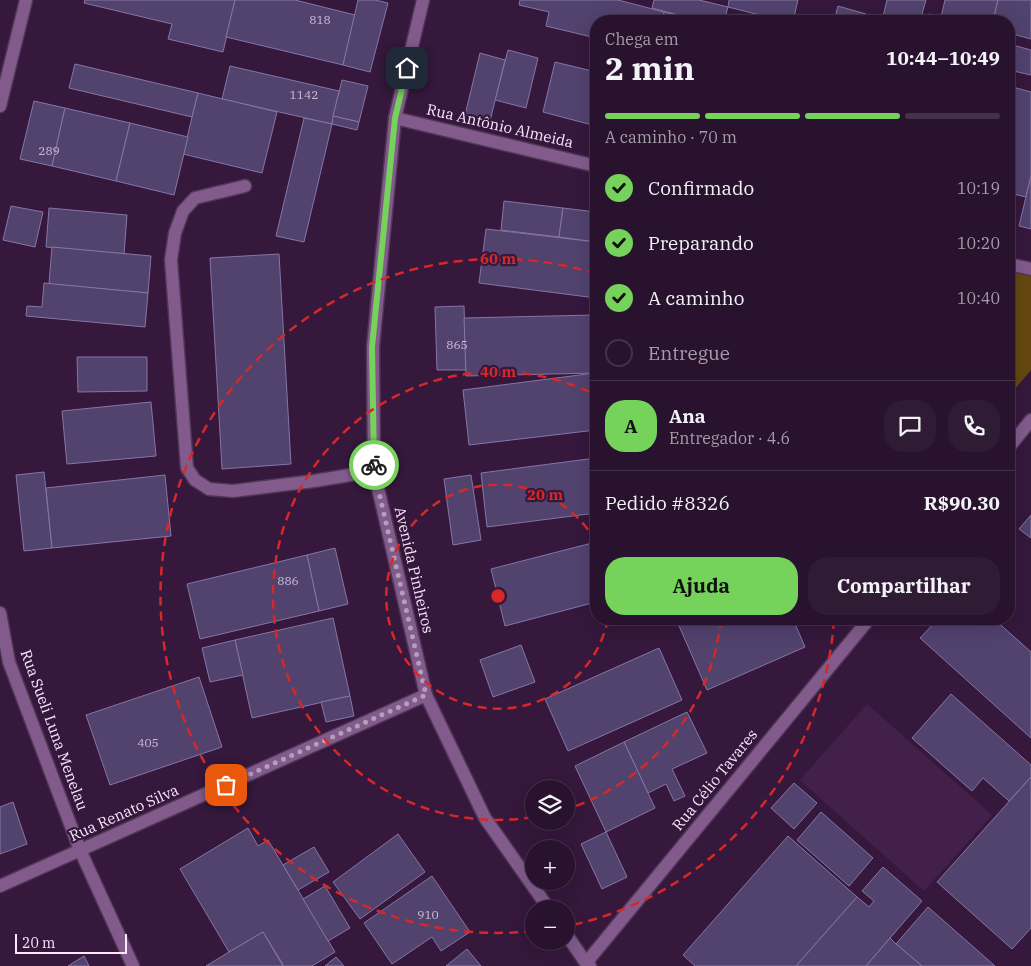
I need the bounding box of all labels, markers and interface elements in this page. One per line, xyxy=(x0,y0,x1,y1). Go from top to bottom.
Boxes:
house number: 818 xyxy=(309,12,331,27)
text: Chega em xyxy=(605,29,679,49)
text: 10:44–10:49 xyxy=(886,46,1000,70)
pin xyxy=(386,47,428,89)
text: 2 min xyxy=(605,47,695,89)
icon: home xyxy=(393,54,421,82)
house number: 1142 xyxy=(290,87,318,102)
street label: Rua Antônio Almeida xyxy=(425,99,575,152)
text: A caminho · 70 m xyxy=(605,127,737,147)
house number: 289 xyxy=(38,143,60,158)
icon: check xyxy=(605,174,633,202)
text: Confirmado xyxy=(648,176,754,200)
text: 10:19 xyxy=(957,178,1000,198)
icon: check xyxy=(605,229,633,257)
text: Preparando xyxy=(648,231,754,255)
text: 10:20 xyxy=(957,233,1000,253)
text: 60 m xyxy=(480,249,516,268)
icon: check xyxy=(605,284,633,312)
text: A caminho xyxy=(648,286,744,310)
text: 10:40 xyxy=(957,288,1000,308)
house number: 865 xyxy=(446,337,468,352)
text: Entregue xyxy=(648,341,730,365)
text: 40 m xyxy=(480,362,516,381)
button: chat xyxy=(884,400,936,452)
button: phone xyxy=(948,400,1000,452)
text: Ana xyxy=(669,404,706,428)
text: A xyxy=(624,414,638,438)
text: Entregador · 4.6 xyxy=(669,428,790,448)
courier xyxy=(349,440,399,490)
icon: bike xyxy=(360,451,388,479)
text: 20 m xyxy=(527,485,563,504)
text: Pedido #8326 xyxy=(605,491,730,515)
text: R$90.30 xyxy=(924,491,1000,515)
street label: Avenida Pinheiros xyxy=(391,505,438,635)
button: Ajuda xyxy=(605,557,798,615)
button: Compartilhar xyxy=(808,557,1000,615)
house number: 886 xyxy=(277,573,299,588)
centre of rings xyxy=(489,587,507,605)
street label: Rua Sueli Luna Menelau xyxy=(17,647,92,813)
street label: Rua Célio Tavares xyxy=(668,725,761,834)
house number: 405 xyxy=(137,735,159,750)
pin xyxy=(205,764,247,806)
icon: bag xyxy=(212,771,240,799)
street label: Rua Renato Silva xyxy=(66,780,181,845)
map controls xyxy=(525,780,575,950)
button: layers xyxy=(525,780,575,830)
button: + xyxy=(525,840,575,890)
button: − xyxy=(525,900,575,950)
house number: 910 xyxy=(417,907,439,922)
scale bar xyxy=(15,931,128,954)
text: 20 m xyxy=(22,934,55,952)

